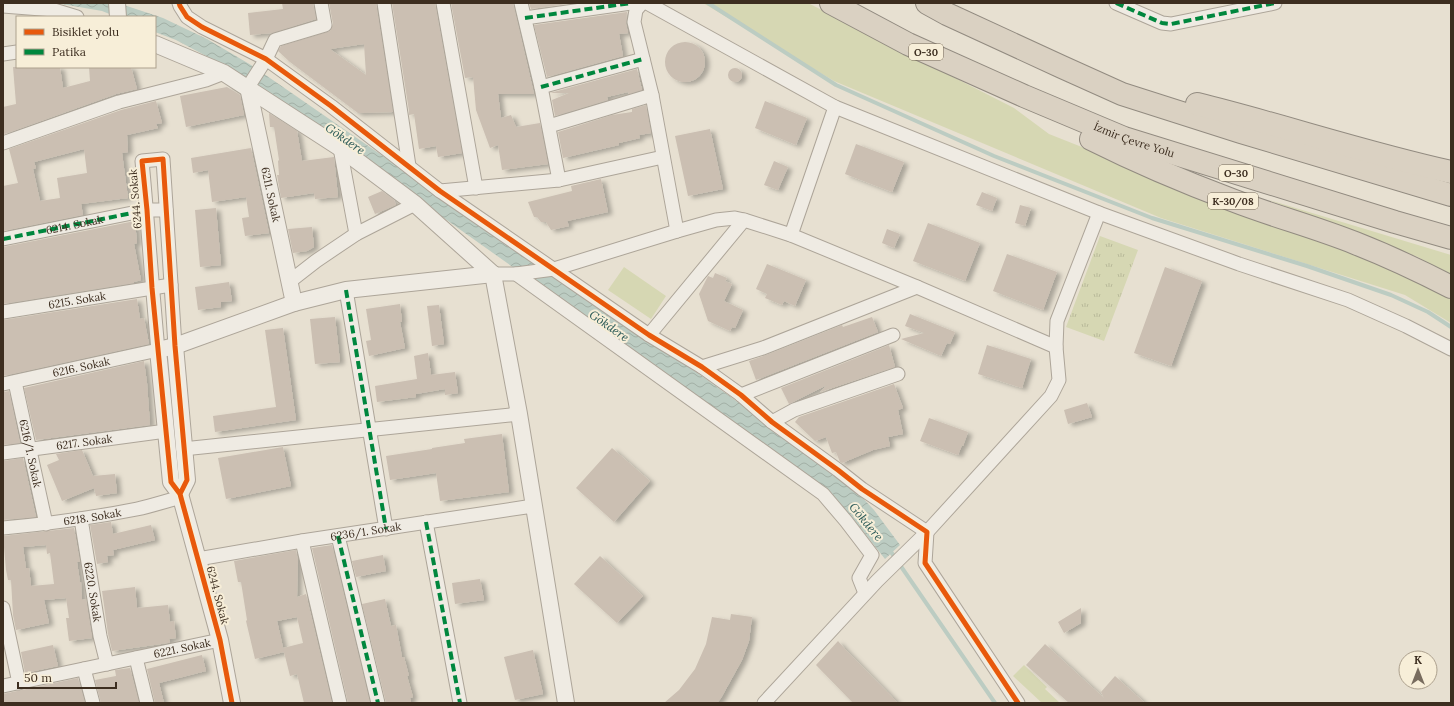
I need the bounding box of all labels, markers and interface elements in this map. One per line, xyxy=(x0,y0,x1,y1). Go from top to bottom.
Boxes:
legend xyxy=(16,16,156,68)
text: Bisiklet yolu xyxy=(52,24,119,39)
text: Patika xyxy=(52,44,86,59)
road number: O-30 xyxy=(909,44,943,60)
street label: İzmir Çevre Yolu xyxy=(1092,118,1177,160)
water label: Gökdere xyxy=(323,120,368,158)
road number: O-30 xyxy=(1219,165,1253,181)
street label: 6211. Sokak xyxy=(258,166,284,224)
street label: 6244. Sokak xyxy=(125,169,145,229)
road number: K-30/08 xyxy=(1208,193,1258,209)
street label: 6214. Sokak xyxy=(45,212,105,237)
street label: 6215. Sokak xyxy=(47,289,107,312)
water label: Gökdere xyxy=(587,307,632,345)
street label: 6216. Sokak xyxy=(51,354,111,380)
street label: 6216/1. Sokak xyxy=(16,418,45,489)
street label: 6217. Sokak xyxy=(55,431,113,453)
water label: Gökdere xyxy=(846,500,887,544)
street label: 6218. Sokak xyxy=(63,505,122,528)
street label: 6236/1. Sokak xyxy=(329,519,402,544)
street label: 6220. Sokak xyxy=(81,561,105,623)
street label: 6244. Sokak xyxy=(204,564,233,626)
street label: 6221. Sokak xyxy=(152,635,212,661)
north arrow xyxy=(1398,650,1438,690)
text: K xyxy=(1414,653,1422,667)
scale bar xyxy=(18,664,116,690)
text: 50 m xyxy=(24,670,52,685)

